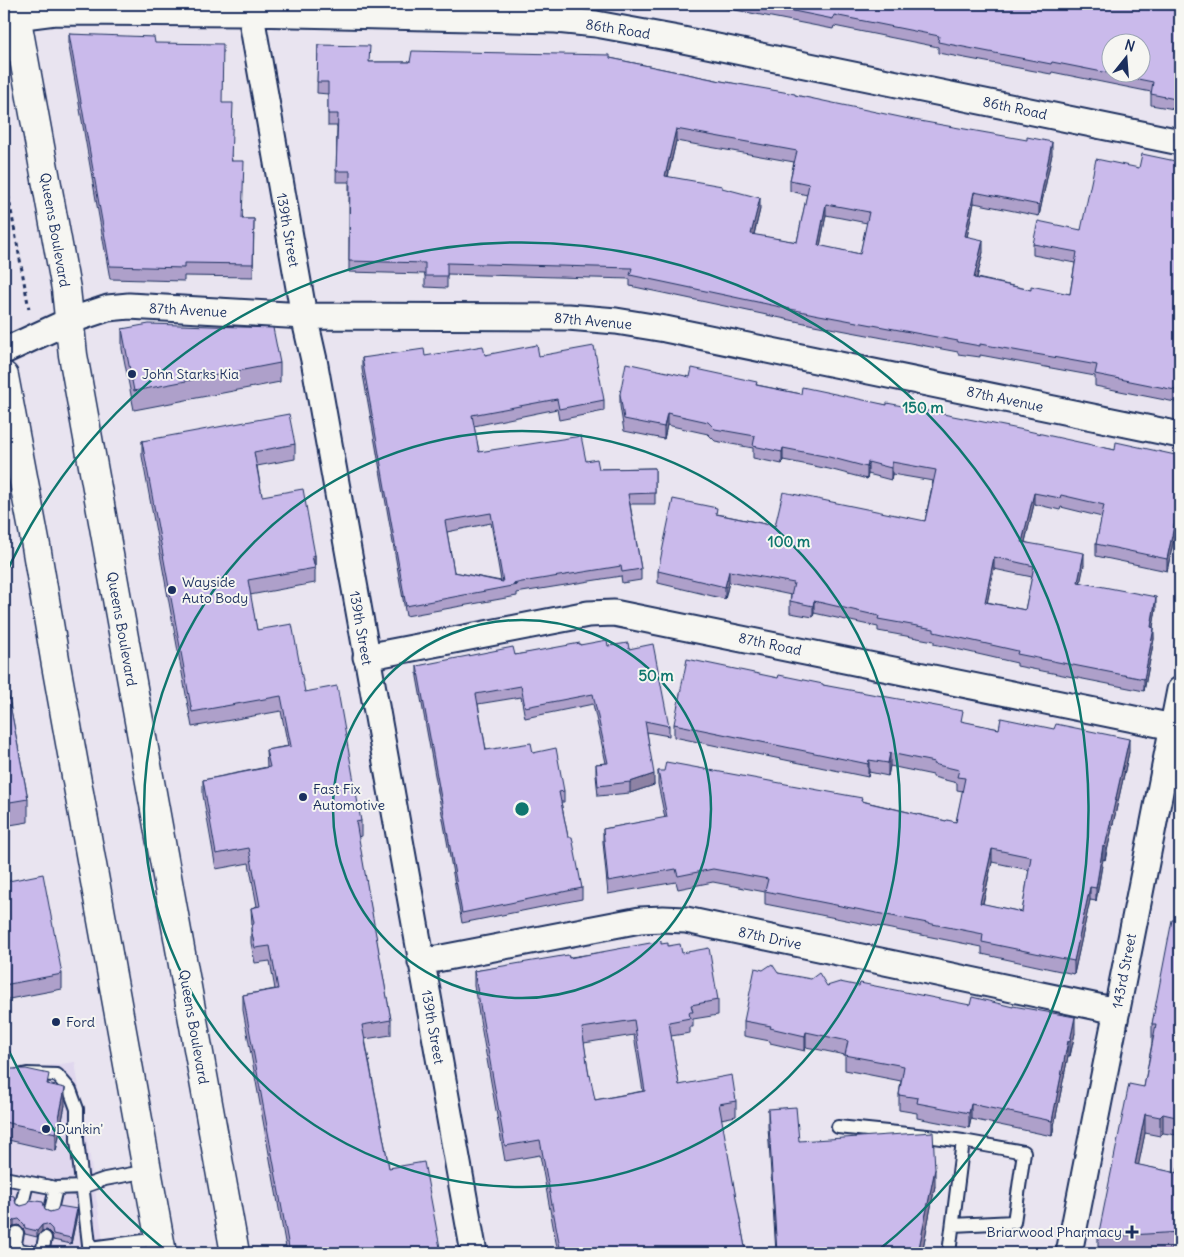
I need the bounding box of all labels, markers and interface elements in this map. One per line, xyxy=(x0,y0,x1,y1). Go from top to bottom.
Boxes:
street label: 86th Road xyxy=(584,15,652,43)
north arrow xyxy=(1102,32,1152,82)
text: N xyxy=(1123,36,1137,56)
street label: 86th Road xyxy=(981,92,1049,124)
street label: Queens Boulevard xyxy=(36,171,74,289)
street label: 139th Street xyxy=(273,191,303,269)
street label: 87th Avenue xyxy=(149,299,227,321)
street label: 87th Avenue xyxy=(553,309,633,333)
place label: John Starks Kia xyxy=(142,365,239,383)
marker: John Starks Kia xyxy=(126,368,138,380)
street label: 87th Avenue xyxy=(965,382,1045,416)
text: 150 m xyxy=(902,398,944,417)
text: 100 m xyxy=(768,532,810,551)
street label: Queens Boulevard xyxy=(103,570,141,688)
place label: Wayside Auto Body xyxy=(182,573,248,607)
marker: Wayside Auto Body xyxy=(166,584,178,596)
street label: 139th Street xyxy=(346,589,376,667)
street label: 87th Road xyxy=(737,629,803,659)
text: 50 m xyxy=(638,666,674,685)
place label: Fast Fix Automotive xyxy=(313,780,385,814)
marker: Fast Fix Automotive xyxy=(297,791,309,803)
centre of rings xyxy=(513,800,531,818)
street label: 87th Drive xyxy=(737,923,803,953)
street label: 143rd Street xyxy=(1108,932,1140,1010)
street label: Queens Boulevard xyxy=(175,968,213,1086)
street label: 139th Street xyxy=(418,988,448,1066)
place label: Ford xyxy=(66,1013,95,1031)
marker: Ford xyxy=(50,1016,62,1028)
place label: Dunkin' xyxy=(56,1120,103,1138)
marker: Dunkin' xyxy=(40,1123,52,1135)
place label: Briarwood Pharmacy xyxy=(986,1223,1122,1241)
marker: Briarwood Pharmacy xyxy=(1126,1226,1138,1238)

